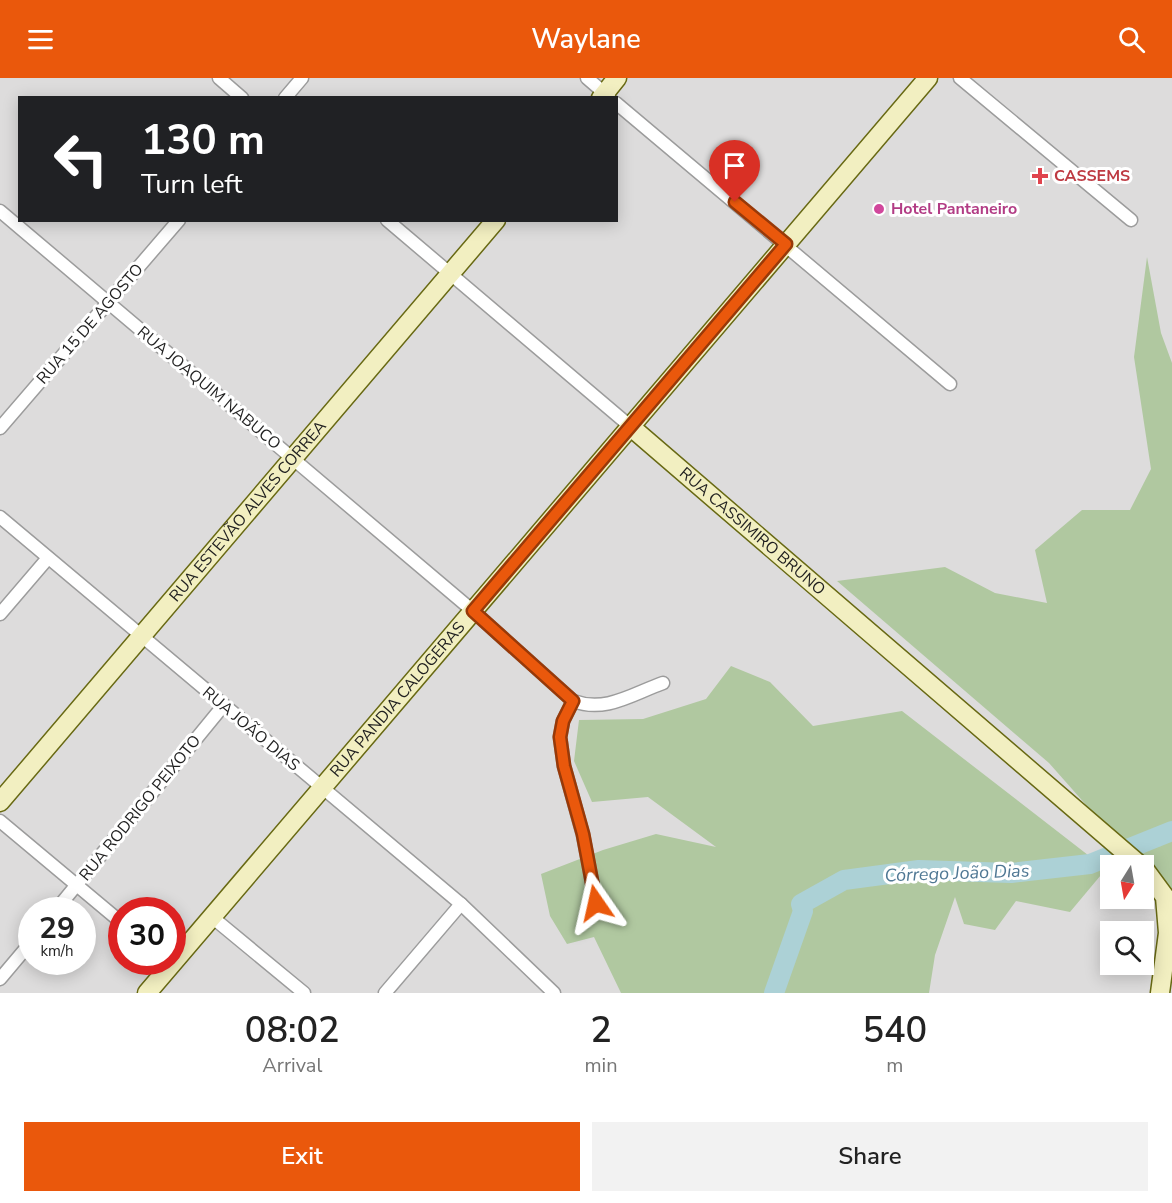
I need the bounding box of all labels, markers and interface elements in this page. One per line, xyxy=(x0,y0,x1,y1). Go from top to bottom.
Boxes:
text: Waylane xyxy=(531,21,641,58)
icon: menu xyxy=(24,23,57,56)
icon: search xyxy=(1115,23,1148,56)
text: 130 m xyxy=(141,112,265,169)
icon: left xyxy=(42,120,120,198)
pin xyxy=(709,140,760,202)
icon: arrive xyxy=(718,149,751,182)
place label: CASSEMS xyxy=(1054,165,1130,187)
text: Turn left xyxy=(141,166,242,203)
marker: CASSEMS xyxy=(1031,167,1049,185)
place label: Hotel Pantaneiro xyxy=(891,198,1017,220)
marker: Hotel Pantaneiro xyxy=(872,202,886,216)
street label: RUA 15 DE AGOSTO xyxy=(32,259,148,389)
street label: RUA JOAQUIM NABUCO xyxy=(133,321,285,455)
street label: RUA ESTEVÃO ALVES CORREA xyxy=(164,416,332,607)
street label: RUA CASSIMIRO BRUNO xyxy=(675,462,830,600)
street label: RUA PANDIA CALOGERAS xyxy=(325,617,470,782)
street label: RUA JOÃO DIAS xyxy=(198,682,304,776)
street label: RUA RODRIGO PEIXOTO xyxy=(74,730,206,886)
north arrow xyxy=(1100,855,1154,909)
map controls xyxy=(1100,855,1154,975)
water label: Córrego João Dias xyxy=(884,858,1030,888)
position arrow xyxy=(564,871,628,935)
speed limit sign: 30 xyxy=(108,897,186,975)
text: 29 xyxy=(39,908,75,949)
button: search xyxy=(1100,921,1154,975)
text: km/h xyxy=(40,941,74,961)
text: 08:02 xyxy=(245,1006,340,1055)
text: 2 xyxy=(590,1006,612,1055)
text: 540 xyxy=(862,1006,927,1055)
text: Arrival xyxy=(262,1052,322,1079)
text: min xyxy=(585,1052,618,1079)
text: m xyxy=(886,1052,903,1079)
button: Exit xyxy=(24,1122,580,1191)
button: Share xyxy=(592,1122,1148,1191)

